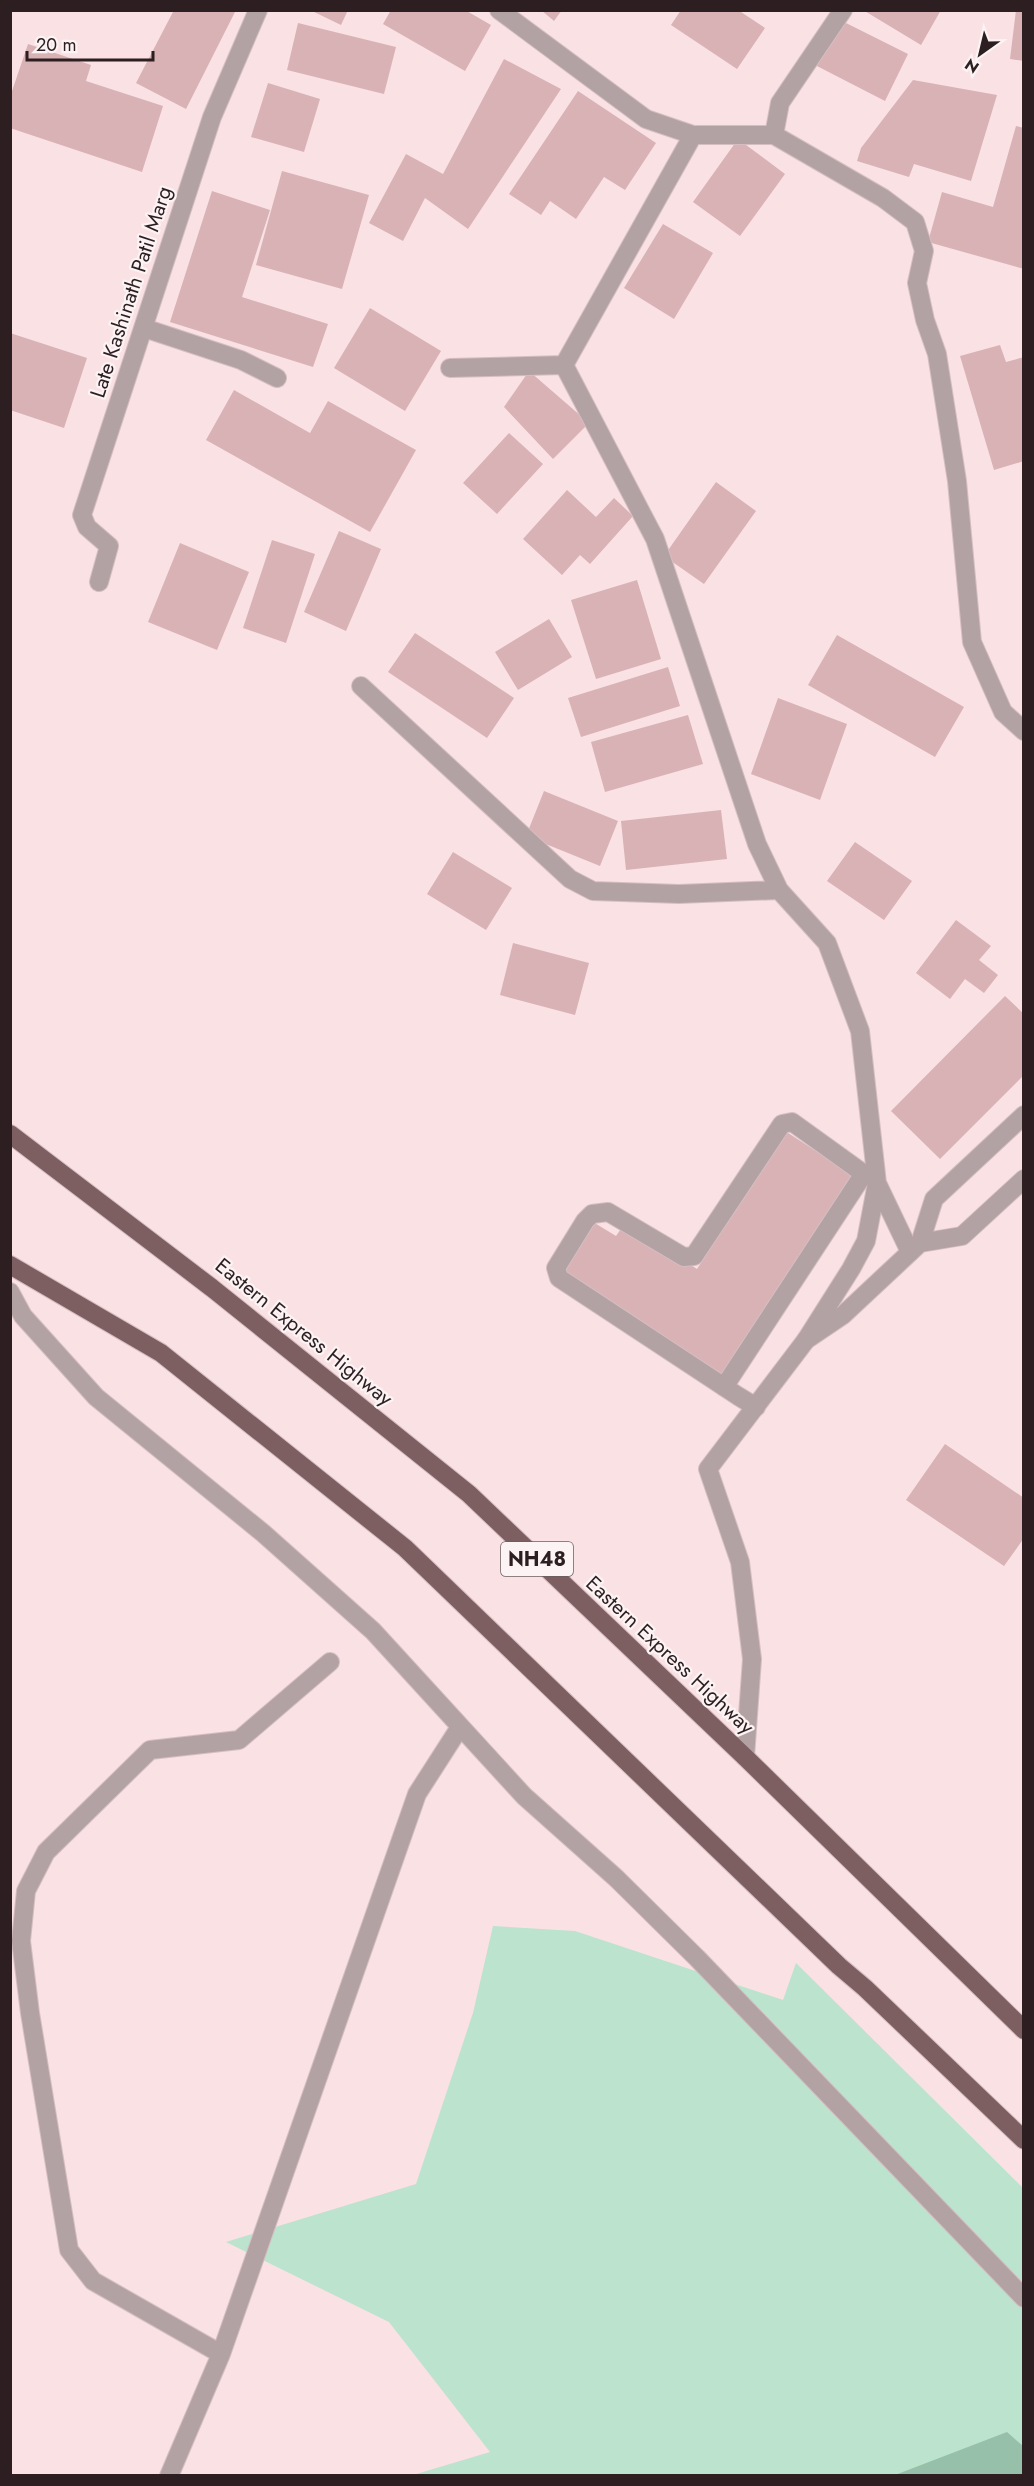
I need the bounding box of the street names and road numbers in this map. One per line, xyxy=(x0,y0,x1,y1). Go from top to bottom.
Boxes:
street label: Late Kashinath Patil Marg xyxy=(83,182,179,402)
street label: Eastern Express Highway xyxy=(209,1251,400,1414)
road number: NH48 xyxy=(501,1542,573,1576)
street label: Eastern Express Highway xyxy=(579,1569,761,1742)

